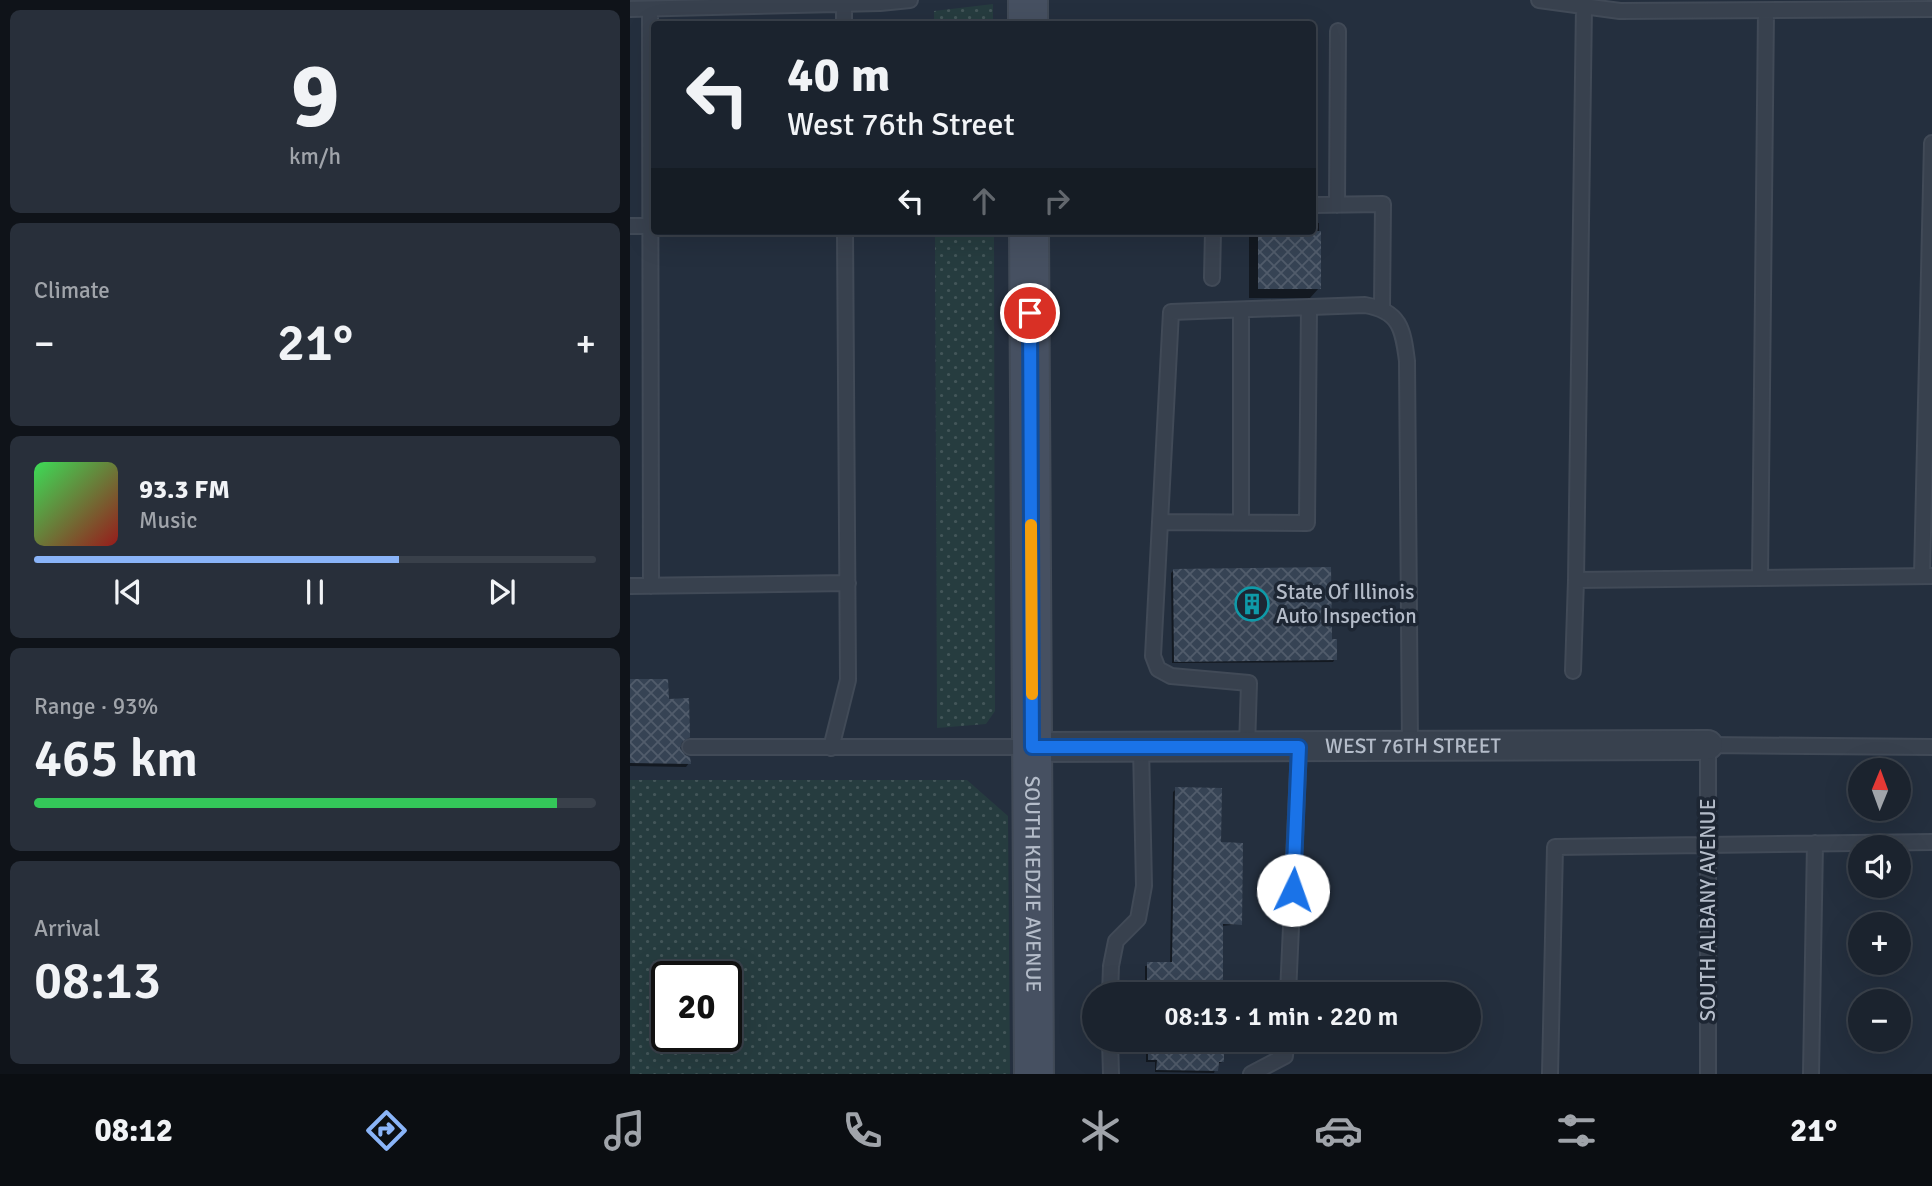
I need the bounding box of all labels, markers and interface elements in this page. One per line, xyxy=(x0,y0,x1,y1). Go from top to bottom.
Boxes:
text: 9 xyxy=(290,40,340,153)
text: 40 m xyxy=(787,45,890,105)
icon: left xyxy=(672,49,763,140)
text: West 76th Street xyxy=(787,105,1015,144)
text: km/h xyxy=(289,142,341,171)
icon: left xyxy=(892,182,930,220)
icon: ahead xyxy=(965,182,1003,220)
icon: right xyxy=(1038,182,1076,220)
text: Climate xyxy=(34,276,110,305)
pin xyxy=(1000,283,1060,343)
icon: arrive xyxy=(1011,294,1049,332)
text: 21° xyxy=(277,311,353,375)
text: − xyxy=(34,320,55,367)
text: + xyxy=(575,320,596,367)
text: 93.3 FM xyxy=(139,474,230,506)
text: Music xyxy=(139,506,197,535)
icon: previous xyxy=(109,573,147,611)
icon: pause xyxy=(296,573,334,611)
icon: next xyxy=(483,573,521,611)
place label: State Of Illinois Auto Inspection xyxy=(1276,579,1417,629)
building icon: State Of Illinois Auto Inspection xyxy=(1233,585,1271,623)
text: Range · 93% xyxy=(34,692,158,721)
text: 465 km xyxy=(34,727,198,791)
street label: WEST 76TH STREET xyxy=(1325,733,1502,759)
north arrow xyxy=(1848,758,1911,821)
map controls xyxy=(1848,758,1911,1052)
street label: SOUTH KEDZIE AVENUE xyxy=(1019,776,1047,992)
street label: SOUTH ALBANY AVENUE xyxy=(1695,798,1721,1022)
button: sound xyxy=(1848,835,1911,898)
position arrow xyxy=(1256,853,1330,927)
button: + xyxy=(1848,912,1911,975)
text: Arrival xyxy=(34,914,100,943)
text: 08:13 xyxy=(34,949,161,1013)
speed limit sign: 20 xyxy=(651,961,742,1052)
button: − xyxy=(1848,989,1911,1052)
text: 08:13 · 1 min · 220 m xyxy=(1165,1001,1398,1033)
icon: directions xyxy=(362,1106,411,1155)
icon: music xyxy=(600,1106,649,1155)
icon: phone xyxy=(838,1106,887,1155)
icon: climate xyxy=(1076,1106,1125,1155)
icon: car xyxy=(1314,1106,1363,1155)
icon: filters xyxy=(1552,1106,1601,1155)
text: 08:12 xyxy=(95,1111,173,1150)
text: 21° xyxy=(1790,1111,1837,1150)

